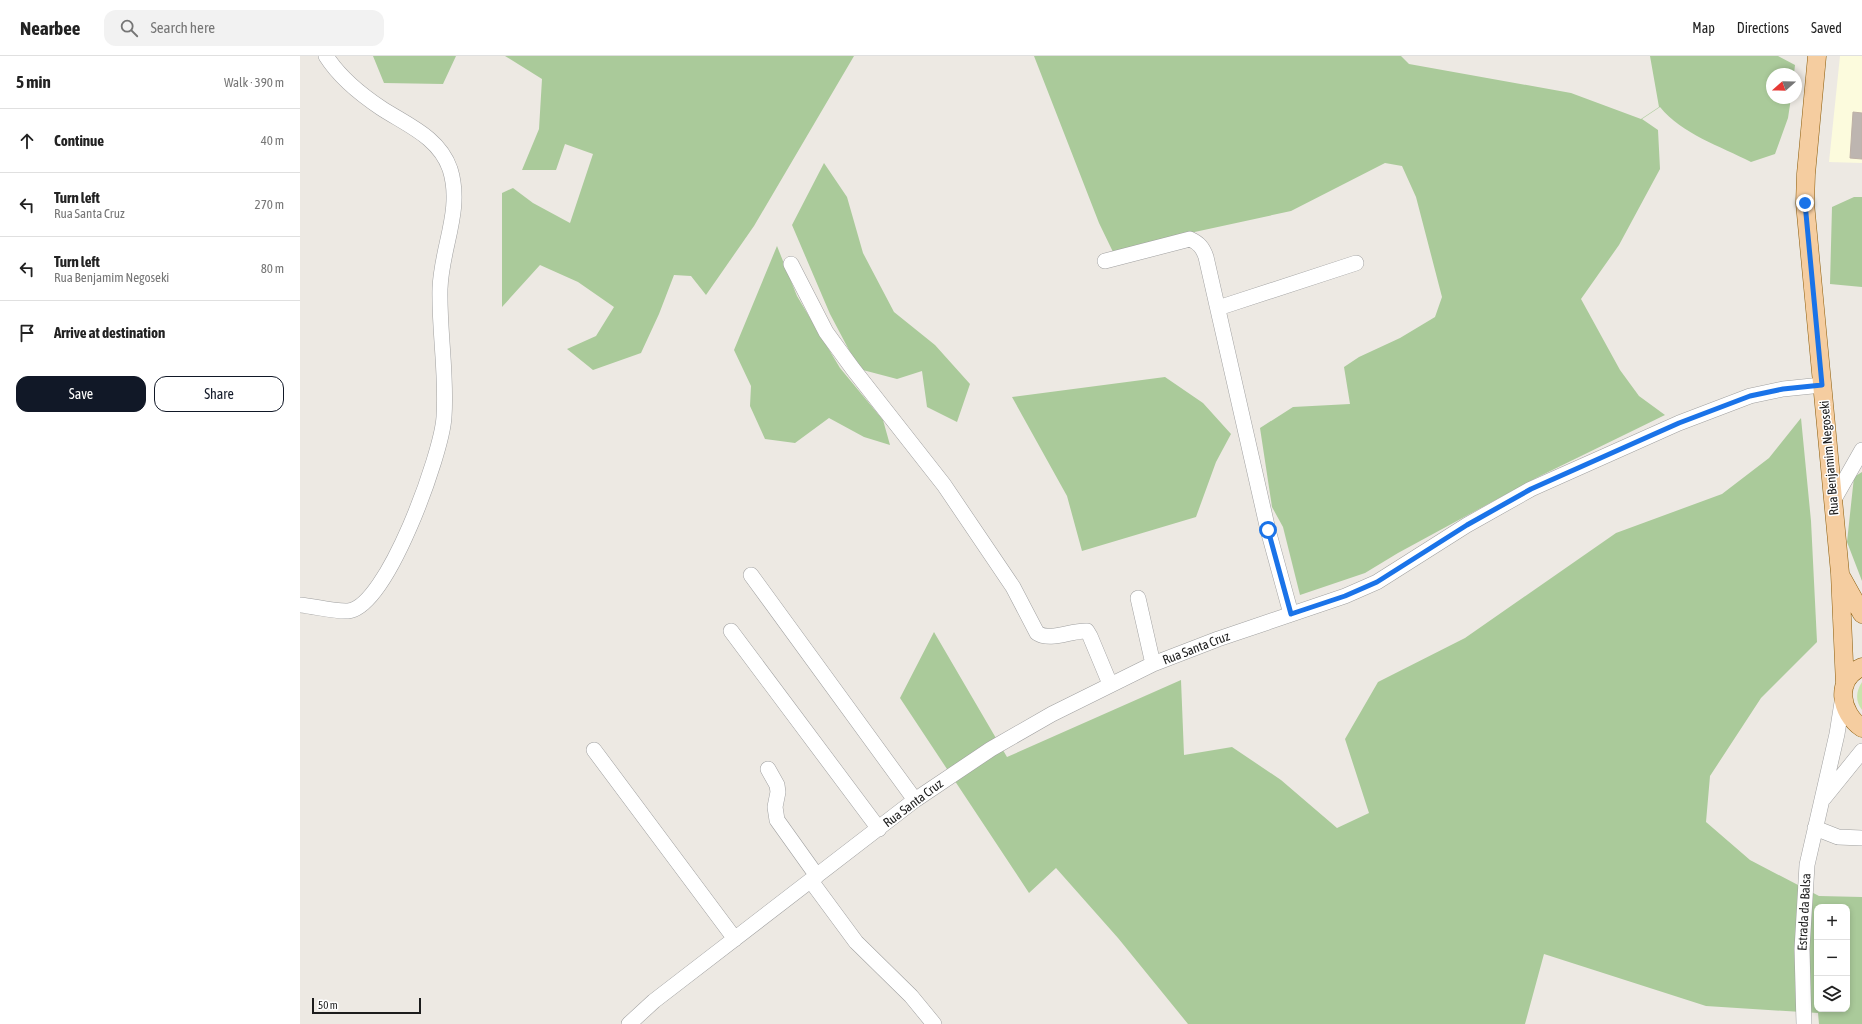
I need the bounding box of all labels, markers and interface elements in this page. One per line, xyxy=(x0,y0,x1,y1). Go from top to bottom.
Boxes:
search box xyxy=(104,10,384,46)
text: Nearbee xyxy=(20,17,80,39)
icon: search xyxy=(118,17,140,39)
text: Search here xyxy=(150,19,215,36)
text: Map xyxy=(1692,20,1715,36)
text: Directions xyxy=(1737,20,1789,36)
text: Saved xyxy=(1811,20,1842,36)
north arrow xyxy=(1766,68,1802,104)
text: 5 min xyxy=(16,72,51,92)
text: Walk · 390 m xyxy=(224,75,284,90)
icon: ahead xyxy=(16,130,38,152)
text: Continue xyxy=(54,132,104,149)
text: 40 m xyxy=(261,133,284,148)
text: Turn left xyxy=(54,189,100,206)
icon: left xyxy=(16,194,38,216)
route end xyxy=(1796,194,1814,212)
text: 270 m xyxy=(255,197,284,212)
text: Rua Santa Cruz xyxy=(54,206,125,221)
text: Turn left xyxy=(54,253,100,270)
icon: left xyxy=(16,258,38,280)
text: 80 m xyxy=(261,261,284,276)
text: Rua Benjamim Negoseki xyxy=(54,270,169,285)
icon: arrive xyxy=(16,322,38,344)
text: Arrive at destination xyxy=(54,324,165,341)
button: Save xyxy=(16,376,146,412)
button: Share xyxy=(154,376,284,412)
street label: Rua Benjamim Negoseki xyxy=(1817,400,1841,516)
route start xyxy=(1259,521,1277,539)
street label: Rua Santa Cruz xyxy=(1160,628,1232,668)
street label: Rua Santa Cruz xyxy=(880,776,946,830)
street label: Estrada da Balsa xyxy=(1794,873,1814,951)
map controls xyxy=(1814,904,1850,1012)
button: + xyxy=(1814,904,1850,940)
button: − xyxy=(1814,940,1850,976)
button: layers xyxy=(1814,976,1850,1012)
scale bar xyxy=(312,996,421,1015)
text: 50 m xyxy=(318,999,338,1011)

